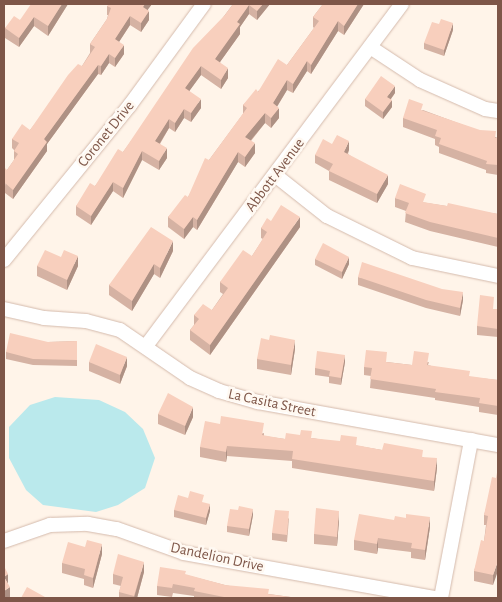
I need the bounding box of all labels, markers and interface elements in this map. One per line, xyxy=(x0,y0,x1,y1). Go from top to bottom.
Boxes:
street label: Coronet Drive xyxy=(74,97,138,171)
street label: Abbott Avenue xyxy=(242,135,308,215)
street label: La Casita Street xyxy=(227,385,317,421)
street label: Dandelion Drive xyxy=(169,538,265,576)

